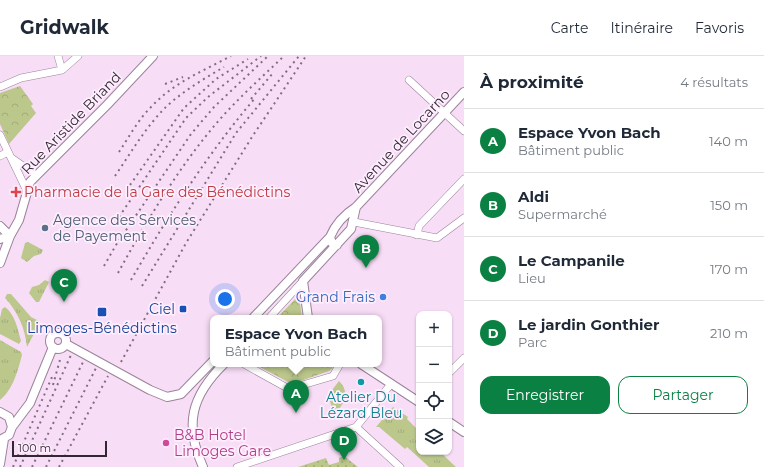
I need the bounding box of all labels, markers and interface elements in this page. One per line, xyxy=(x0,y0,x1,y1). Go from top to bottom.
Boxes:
text: Gridwalk xyxy=(20,16,109,39)
text: Carte xyxy=(551,19,588,37)
text: Itinéraire xyxy=(610,19,673,37)
text: Favoris xyxy=(695,19,744,37)
street label: Rue Aristide Briand xyxy=(17,68,125,178)
text: À proximité xyxy=(480,72,584,92)
text: 4 résultats xyxy=(680,74,748,90)
street label: Avenue de Locarno xyxy=(348,85,454,196)
text: Espace Yvon Bach xyxy=(518,123,661,142)
text: A xyxy=(488,133,498,149)
text: 140 m xyxy=(709,133,748,149)
text: Bâtiment public xyxy=(518,142,624,158)
place label: Pharmacie de la Gare des Bénédictins xyxy=(24,183,291,201)
marker: Pharmacie de la Gare des Bénédictins xyxy=(11,187,21,197)
text: Aldi xyxy=(518,187,549,206)
text: B xyxy=(488,197,498,213)
text: 150 m xyxy=(710,197,748,213)
text: Supermarché xyxy=(518,206,607,222)
place label: Agence des Services de Payement xyxy=(53,211,196,245)
marker: Agence des Services de Payement xyxy=(40,223,50,233)
pin: B xyxy=(353,235,379,268)
text: Le Campanile xyxy=(518,251,625,270)
text: C xyxy=(488,261,498,277)
text: 170 m xyxy=(710,261,748,277)
pin: C xyxy=(51,269,77,302)
text: Lieu xyxy=(518,270,546,286)
place label: Grand Frais xyxy=(296,288,375,306)
your location xyxy=(215,289,235,309)
marker: Grand Frais xyxy=(378,292,388,302)
place label: Ciel xyxy=(149,300,175,318)
marker: Ciel xyxy=(178,304,188,314)
marker: Limoges-Bénédictins xyxy=(96,306,108,318)
map controls xyxy=(416,311,452,455)
button: + xyxy=(416,311,452,347)
popup xyxy=(210,315,382,367)
text: Le jardin Gonthier xyxy=(518,315,660,334)
place label: Limoges-Bénédictins xyxy=(27,319,177,337)
text: Espace Yvon Bach xyxy=(225,324,367,343)
text: D xyxy=(488,325,498,341)
text: 210 m xyxy=(710,325,748,341)
text: Parc xyxy=(518,334,547,350)
text: Bâtiment public xyxy=(225,343,331,359)
button: − xyxy=(416,347,452,383)
button: Enregistrer xyxy=(480,376,610,414)
button: Partager xyxy=(618,376,748,414)
marker: Atelier Du Lézard Bleu xyxy=(356,377,366,387)
pin: A xyxy=(283,380,309,413)
button: locate xyxy=(416,383,452,419)
place label: Atelier Du Lézard Bleu xyxy=(320,388,402,422)
button: layers xyxy=(416,419,452,455)
place label: B&B Hotel Limoges Gare xyxy=(174,426,271,460)
pin: D xyxy=(331,427,357,460)
marker: B&B Hotel Limoges Gare xyxy=(161,438,171,448)
scale bar xyxy=(12,439,107,458)
text: 100 m xyxy=(18,441,51,455)

